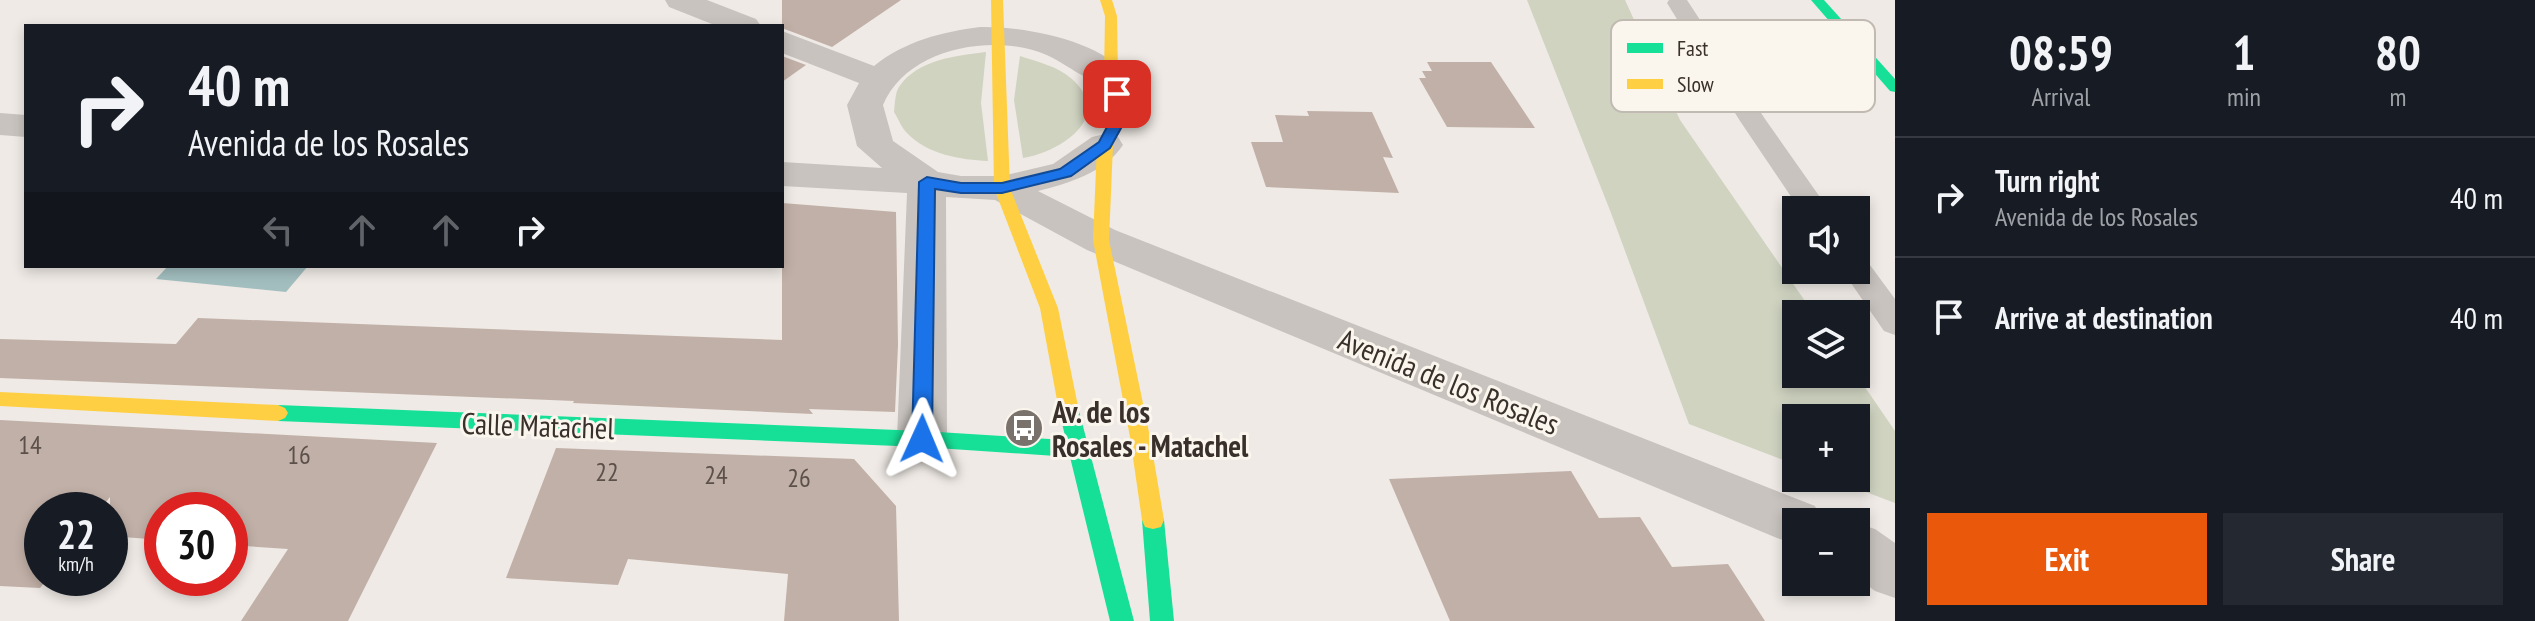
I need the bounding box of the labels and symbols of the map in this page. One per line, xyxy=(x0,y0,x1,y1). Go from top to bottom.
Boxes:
legend xyxy=(1611,20,1875,112)
text: Fast xyxy=(1677,34,1708,62)
pin xyxy=(1083,60,1151,128)
text: Slow xyxy=(1677,70,1714,98)
street label: Avenida de los Rosales xyxy=(1333,319,1565,443)
place label: Av. de los Rosales - Matachel xyxy=(1051,392,1249,465)
position arrow xyxy=(880,397,964,481)
street label: Calle Matachel xyxy=(461,403,615,447)
bus stop icon: Av. de los Rosales - Matachel xyxy=(1003,407,1045,449)
house number: 14 xyxy=(18,428,42,461)
house number: 16 xyxy=(287,438,311,471)
house number: 22 xyxy=(595,455,619,488)
house number: 24 xyxy=(704,458,728,491)
house number: 26 xyxy=(787,461,811,494)
speed limit sign: 30 xyxy=(144,492,248,596)

